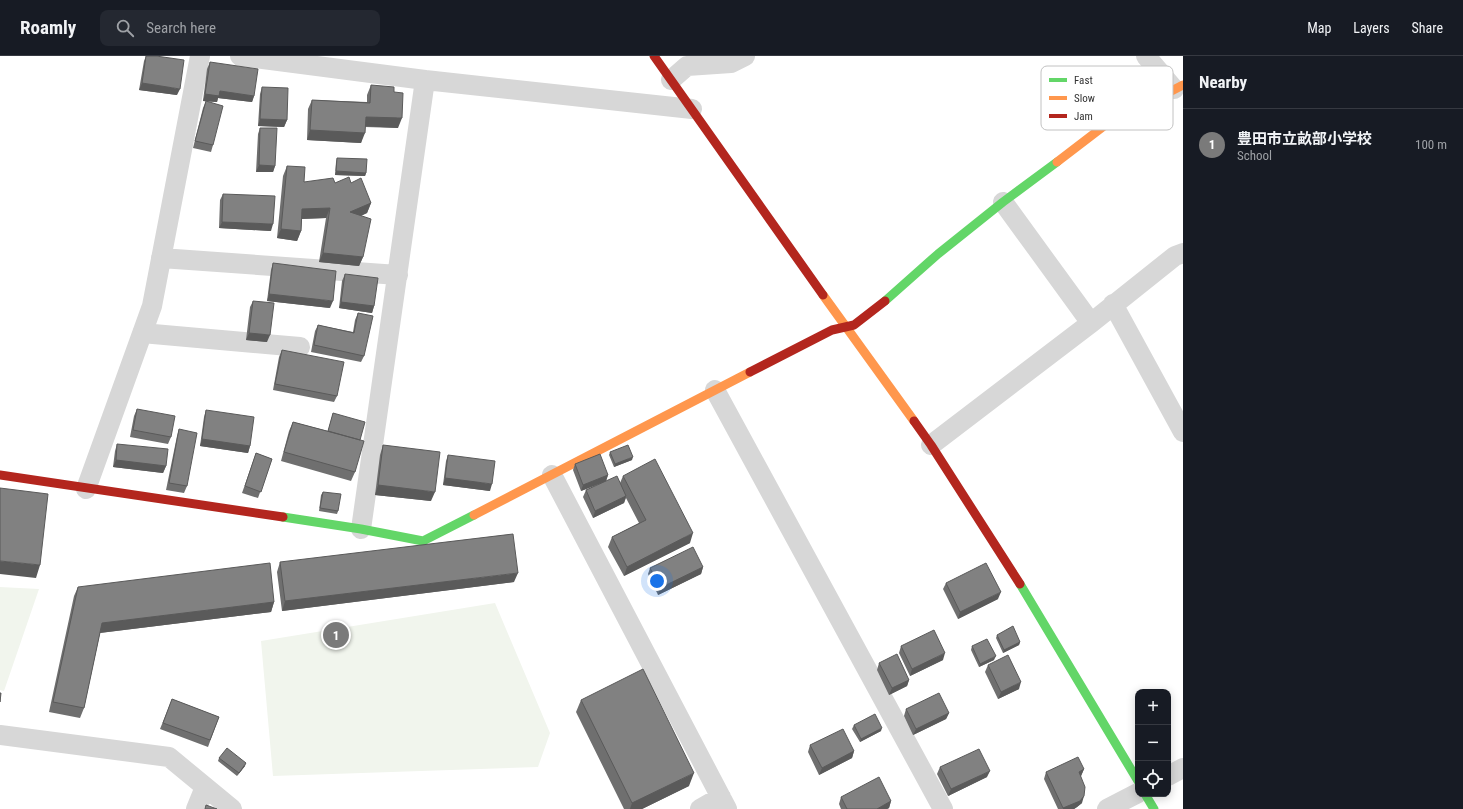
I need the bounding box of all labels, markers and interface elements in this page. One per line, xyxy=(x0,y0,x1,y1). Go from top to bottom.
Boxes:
search box xyxy=(100,10,380,46)
text: Roamly xyxy=(20,16,76,39)
icon: search xyxy=(114,17,136,39)
text: Search here xyxy=(146,19,216,37)
text: Map xyxy=(1307,20,1331,36)
text: Layers xyxy=(1353,20,1390,36)
text: Share xyxy=(1412,20,1443,36)
legend xyxy=(1041,66,1173,130)
text: Nearby xyxy=(1199,72,1247,92)
text: Fast xyxy=(1074,74,1093,87)
text: Slow xyxy=(1074,92,1095,105)
text: Jam xyxy=(1074,110,1093,123)
text: 豊田市立畝部小学校 xyxy=(1237,130,1372,148)
text: 1 xyxy=(1209,137,1215,152)
text: 100 m xyxy=(1415,137,1447,152)
text: School xyxy=(1237,148,1272,163)
your location xyxy=(647,571,667,591)
pin: 1 xyxy=(323,620,349,650)
map controls xyxy=(1135,689,1171,797)
button: + xyxy=(1135,689,1171,725)
button: − xyxy=(1135,725,1171,761)
button: locate xyxy=(1135,761,1171,797)

